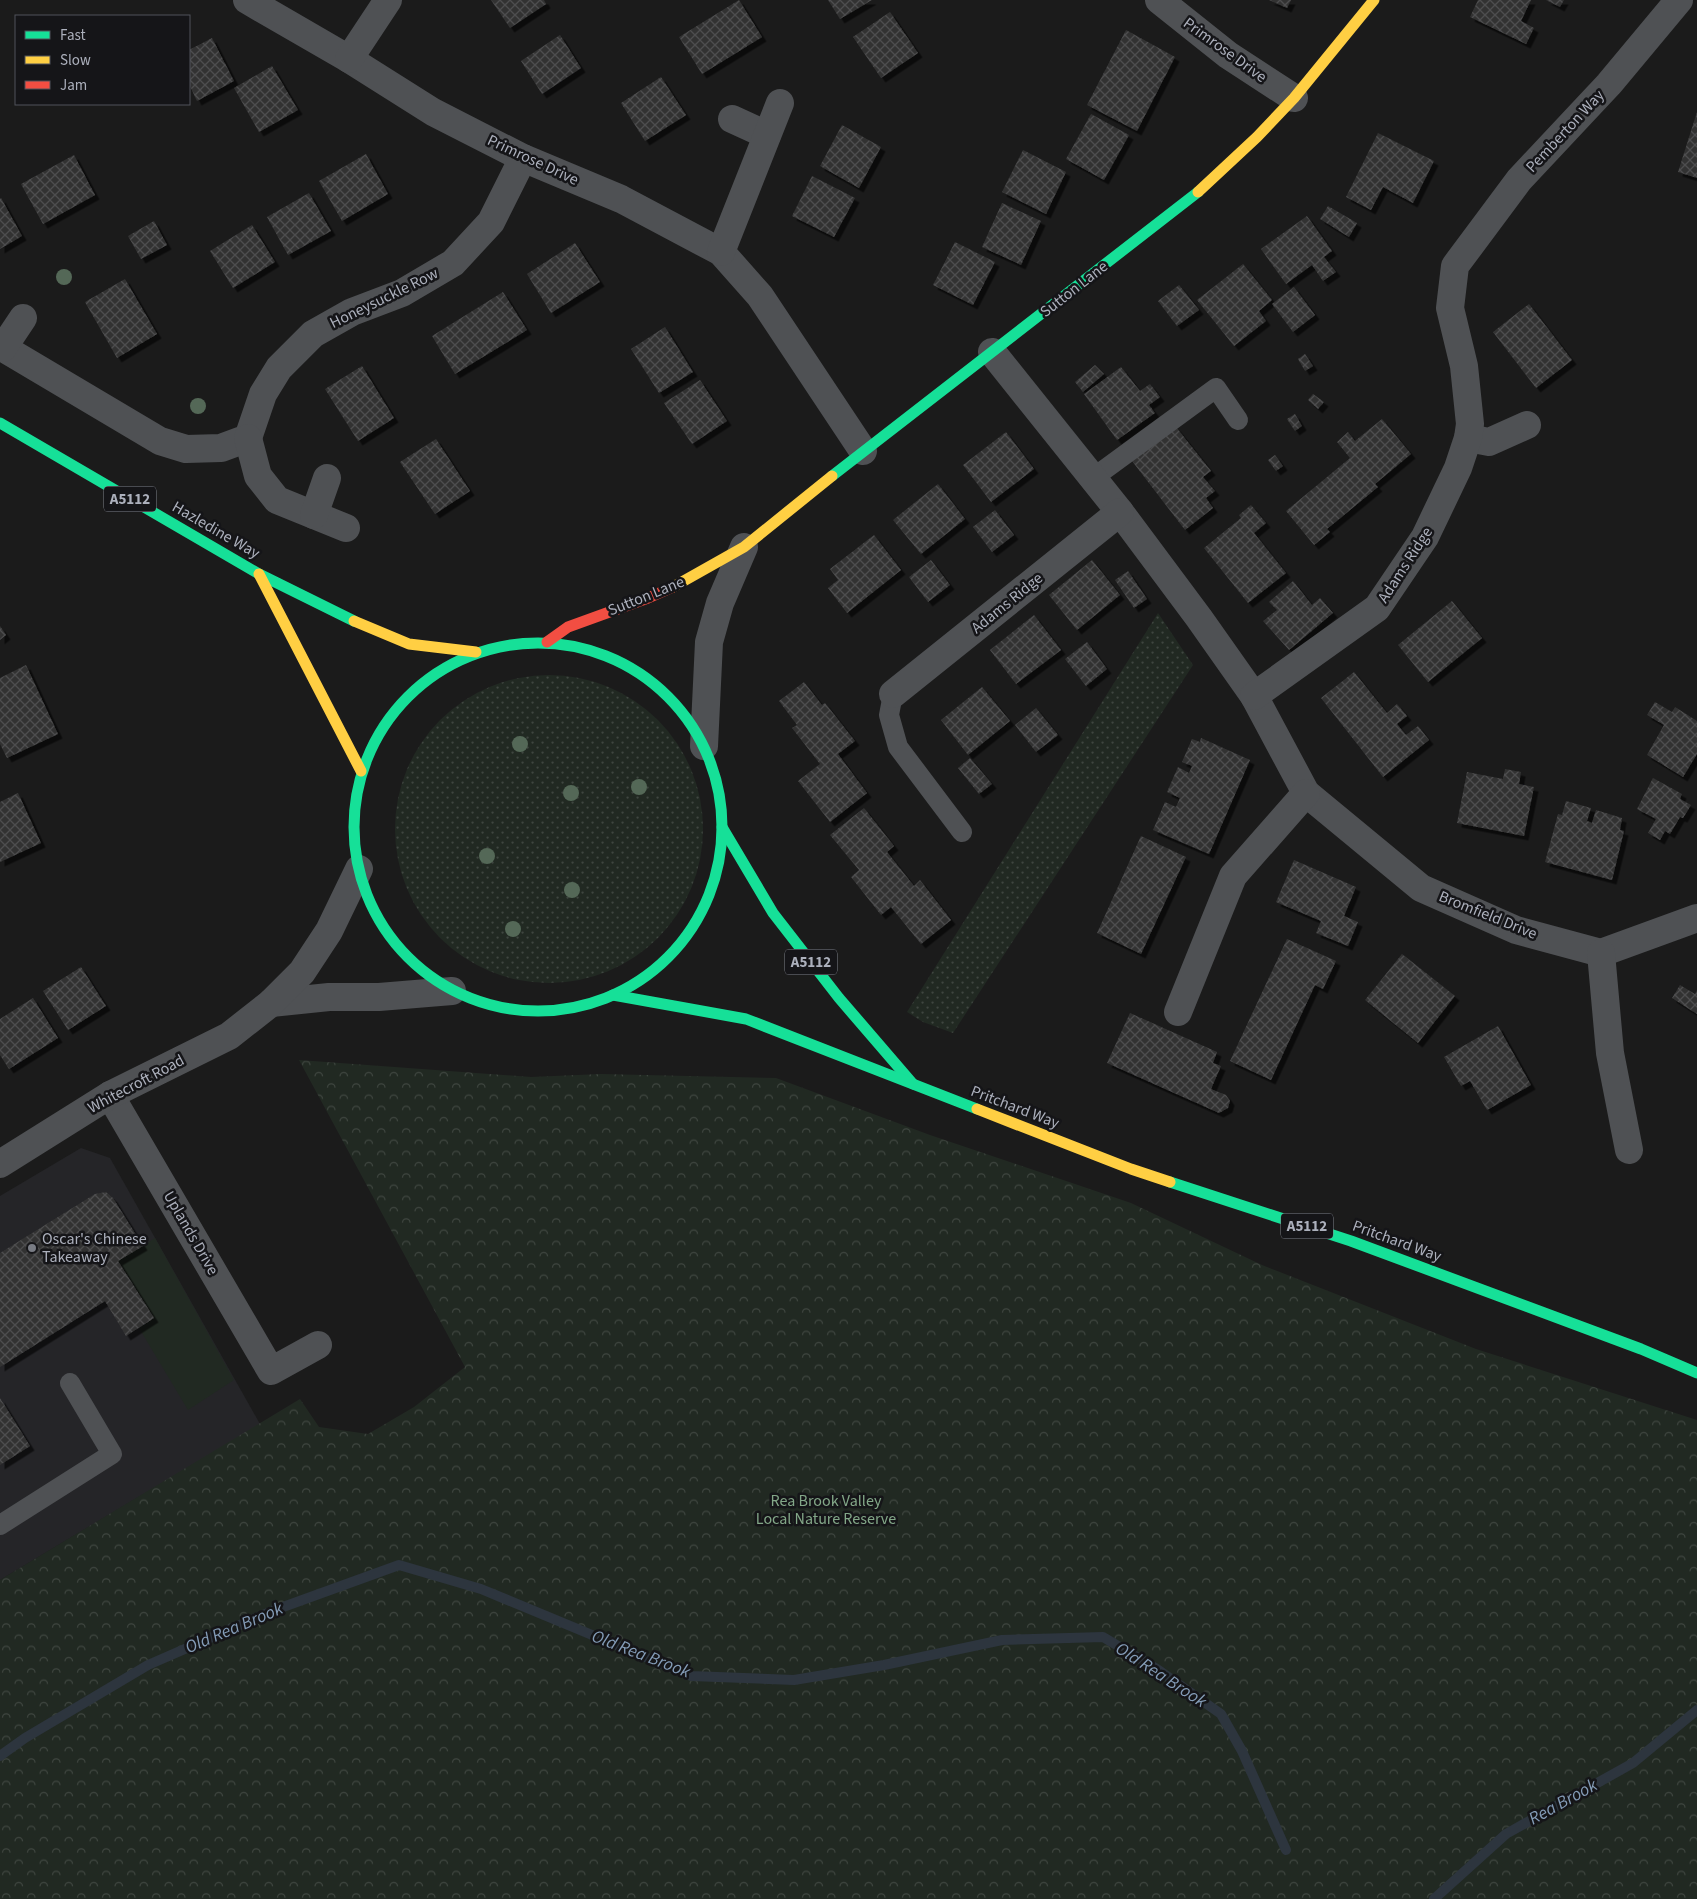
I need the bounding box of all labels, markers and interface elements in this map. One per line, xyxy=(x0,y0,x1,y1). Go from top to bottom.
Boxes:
street label: Primrose Drive xyxy=(1179,12,1271,88)
legend xyxy=(15,15,190,105)
text: Fast xyxy=(60,25,86,46)
text: Slow xyxy=(60,50,91,71)
text: Jam xyxy=(60,75,87,96)
street label: Pemberton Way xyxy=(1521,84,1610,177)
street label: Primrose Drive xyxy=(484,129,582,191)
street label: Sutton Lane xyxy=(1035,255,1113,323)
street label: Honeysuckle Row xyxy=(326,262,442,334)
road number: A5112 xyxy=(104,486,156,512)
street label: Hazledine Way xyxy=(168,496,264,564)
street label: Adams Ridge xyxy=(1372,523,1438,607)
street label: Adams Ridge xyxy=(966,567,1048,639)
street label: Sutton Lane xyxy=(604,571,688,621)
street label: Bromfield Drive xyxy=(1436,885,1540,945)
road number: A5112 xyxy=(785,950,837,974)
street label: Whitecroft Road xyxy=(84,1049,188,1119)
street label: Pritchard Way xyxy=(968,1080,1063,1134)
street label: Uplands Drive xyxy=(158,1187,224,1279)
road number: A5112 xyxy=(1281,1214,1333,1238)
street label: Pritchard Way xyxy=(1349,1215,1445,1267)
place label: Oscar's Chinese Takeaway xyxy=(42,1228,147,1268)
marker: Oscar's Chinese Takeaway xyxy=(26,1242,38,1254)
park label: Rea Brook Valley Local Nature Reserve xyxy=(756,1490,896,1530)
water label: Old Rea Brook xyxy=(181,1596,287,1660)
water label: Old Rea Brook xyxy=(588,1624,694,1684)
water label: Old Rea Brook xyxy=(1111,1636,1212,1714)
water label: Rea Brook xyxy=(1524,1773,1602,1831)

